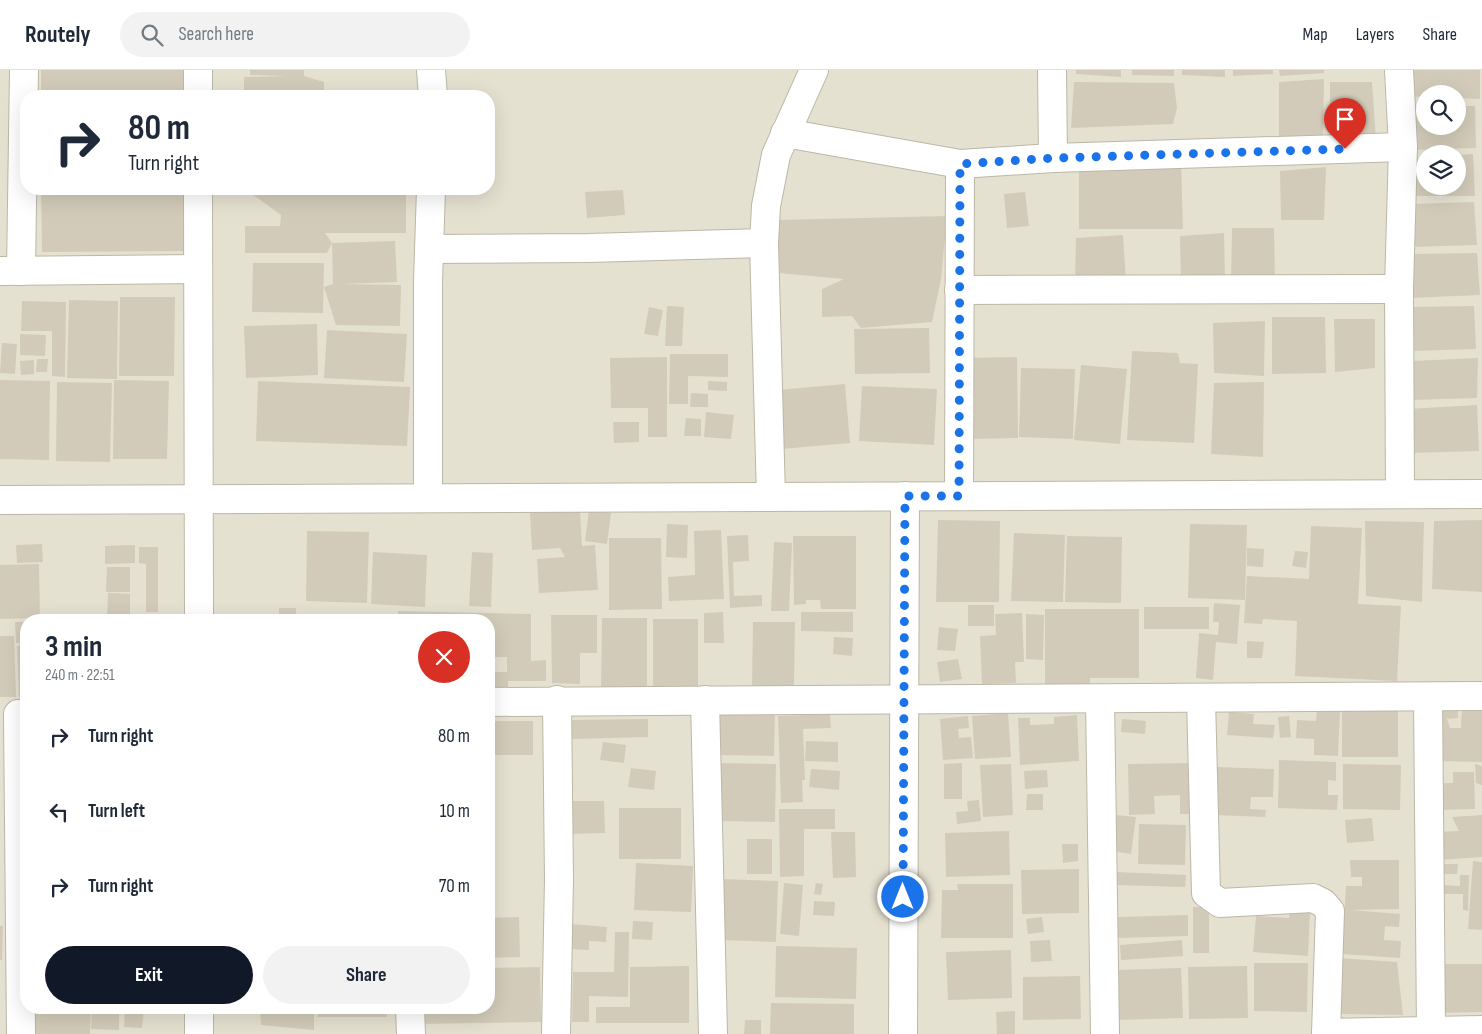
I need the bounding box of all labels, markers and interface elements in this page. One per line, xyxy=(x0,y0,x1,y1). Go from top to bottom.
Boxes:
search box xyxy=(120,12,470,57)
text: Routely xyxy=(25,20,90,49)
icon: search xyxy=(138,21,166,49)
text: Search here xyxy=(178,23,254,46)
text: Map xyxy=(1303,24,1328,45)
text: Layers xyxy=(1356,24,1395,45)
text: Share xyxy=(1423,24,1457,45)
map controls xyxy=(1416,85,1466,195)
button: search xyxy=(1416,85,1466,135)
pin xyxy=(1324,98,1366,149)
icon: arrive xyxy=(1331,105,1359,133)
text: 80 m xyxy=(128,107,190,150)
icon: right xyxy=(45,110,110,175)
button: layers xyxy=(1416,145,1466,195)
text: Turn right xyxy=(128,150,199,177)
text: 3 min xyxy=(45,629,102,665)
button: close xyxy=(418,631,470,683)
text: 240 m · 22:51 xyxy=(45,666,115,685)
icon: right xyxy=(45,723,73,751)
text: Turn right xyxy=(88,725,153,748)
text: 80 m xyxy=(438,725,470,748)
icon: left xyxy=(45,798,73,826)
text: Turn left xyxy=(88,800,145,823)
text: 10 m xyxy=(440,800,470,823)
position arrow xyxy=(876,870,928,922)
icon: right xyxy=(45,873,73,901)
text: Turn right xyxy=(88,875,153,898)
text: 70 m xyxy=(439,875,470,898)
button: Exit xyxy=(45,946,253,1004)
button: Share xyxy=(263,946,470,1004)

